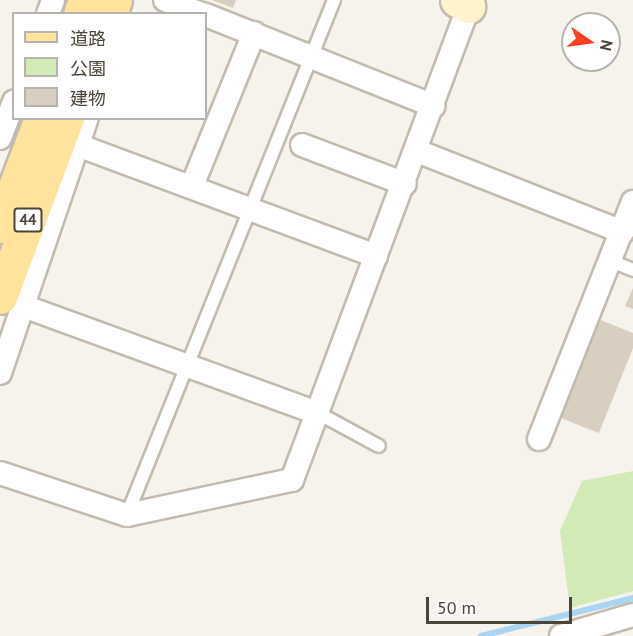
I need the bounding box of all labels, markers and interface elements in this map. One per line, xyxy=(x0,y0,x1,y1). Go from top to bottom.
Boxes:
legend xyxy=(12,12,207,120)
north arrow xyxy=(561,12,621,72)
text: 道路 xyxy=(70,27,106,50)
text: N xyxy=(596,38,618,53)
text: 公園 xyxy=(70,57,106,80)
text: 建物 xyxy=(70,87,106,110)
road number: 44 xyxy=(13,208,43,232)
scale bar xyxy=(429,585,574,623)
text: 50 m xyxy=(437,596,476,619)

